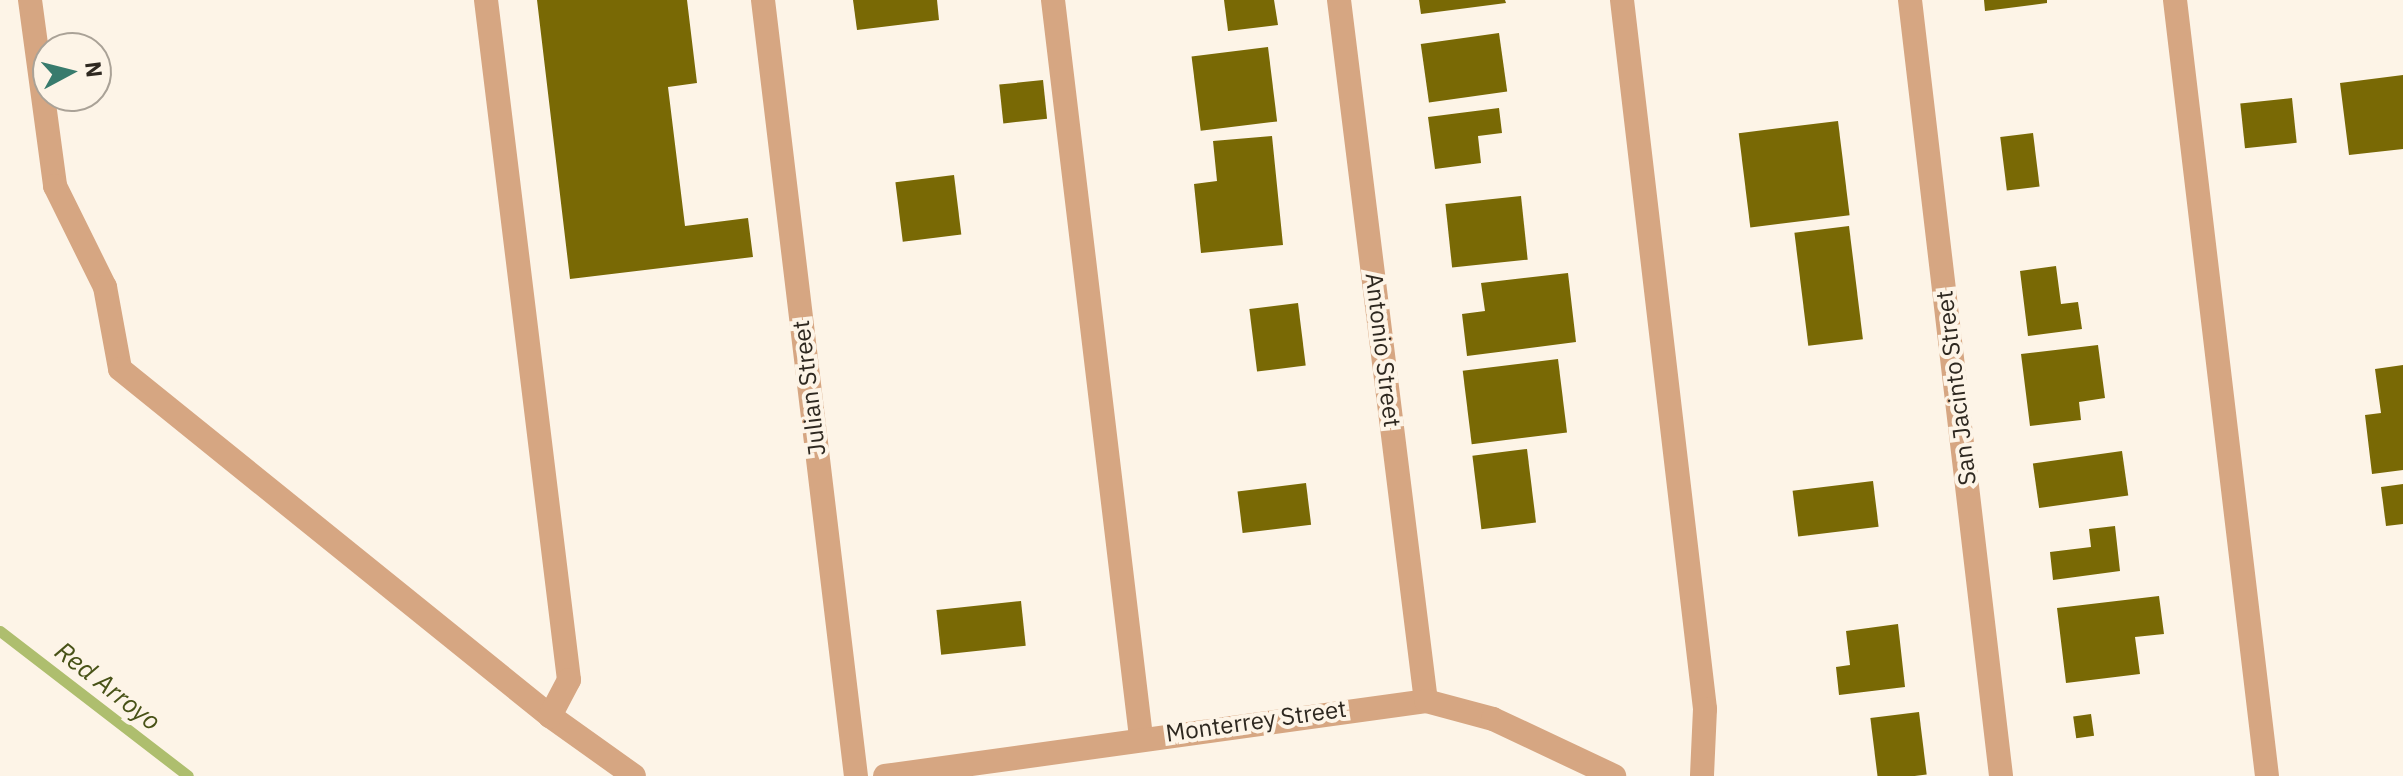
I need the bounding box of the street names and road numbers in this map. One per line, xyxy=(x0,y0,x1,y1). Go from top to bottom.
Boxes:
street label: Antonio Street xyxy=(1359,271,1407,429)
street label: San Jacinto Street xyxy=(1930,289,1982,487)
street label: Julian Street xyxy=(786,319,832,457)
street label: Monterrey Street xyxy=(1164,694,1348,748)

